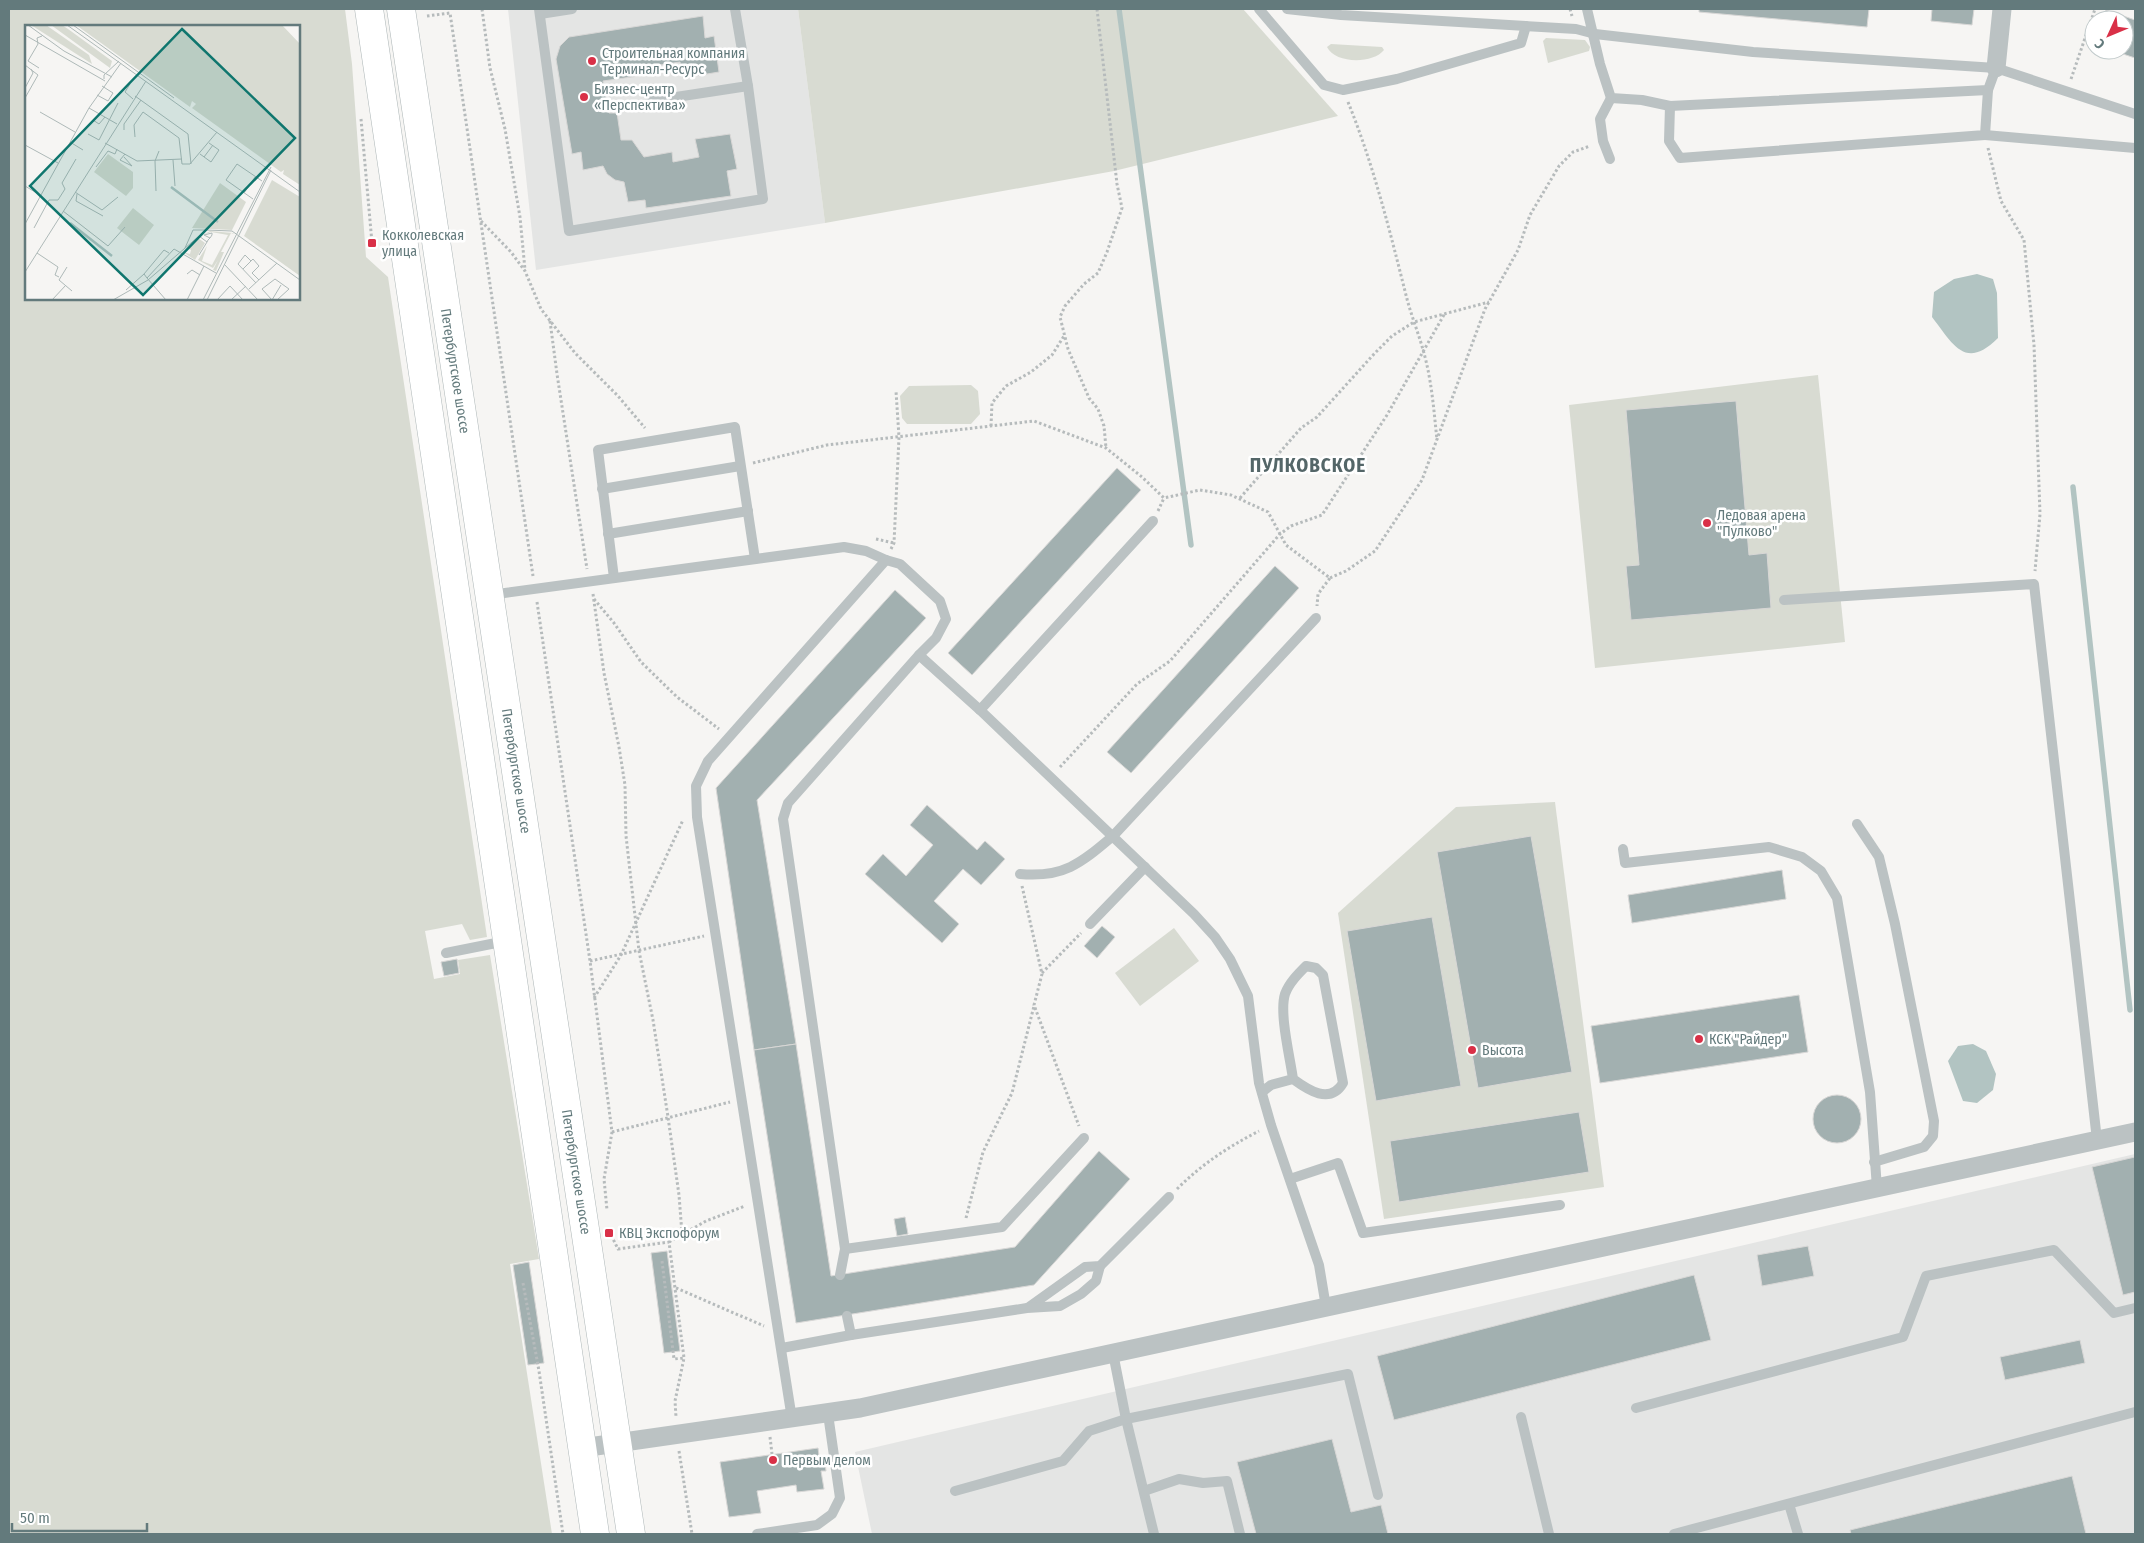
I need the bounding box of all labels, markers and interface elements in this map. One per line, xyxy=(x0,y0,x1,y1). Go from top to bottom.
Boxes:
north arrow xyxy=(2084,10,2134,60)
inset map xyxy=(25,25,300,300)
text: С xyxy=(2091,35,2109,52)
place label: Строительная компания Терминал-Ресурс xyxy=(602,45,745,78)
marker: Строительная компания Терминал-Ресурс xyxy=(586,55,598,67)
place label: Бизнес-центр «Перспектива» xyxy=(594,81,686,114)
marker: Бизнес-центр «Перспектива» xyxy=(578,91,590,103)
place label: Кокколевская улица xyxy=(382,227,464,260)
marker: Кокколевская улица xyxy=(366,237,378,249)
street label: Петербургское шоссе xyxy=(437,307,473,435)
district label: ПУЛКОВСКОЕ xyxy=(1250,454,1366,477)
place label: Ледовая арена "Пулково" xyxy=(1717,507,1806,540)
marker: Ледовая арена "Пулково" xyxy=(1701,517,1713,529)
street label: Петербургское шоссе xyxy=(498,707,534,835)
place label: КСК "Райдер" xyxy=(1709,1031,1787,1048)
marker: КСК "Райдер" xyxy=(1693,1033,1705,1045)
place label: Высота xyxy=(1482,1042,1524,1059)
marker: Высота xyxy=(1466,1044,1478,1056)
street label: Петербургское шоссе xyxy=(558,1108,594,1236)
place label: КВЦ Экспофорум xyxy=(619,1225,720,1242)
marker: КВЦ Экспофорум xyxy=(603,1227,615,1239)
place label: Первым делом xyxy=(783,1452,871,1469)
marker: Первым делом xyxy=(767,1454,779,1466)
scale bar xyxy=(12,1500,148,1532)
text: 50 m xyxy=(20,1509,50,1527)

